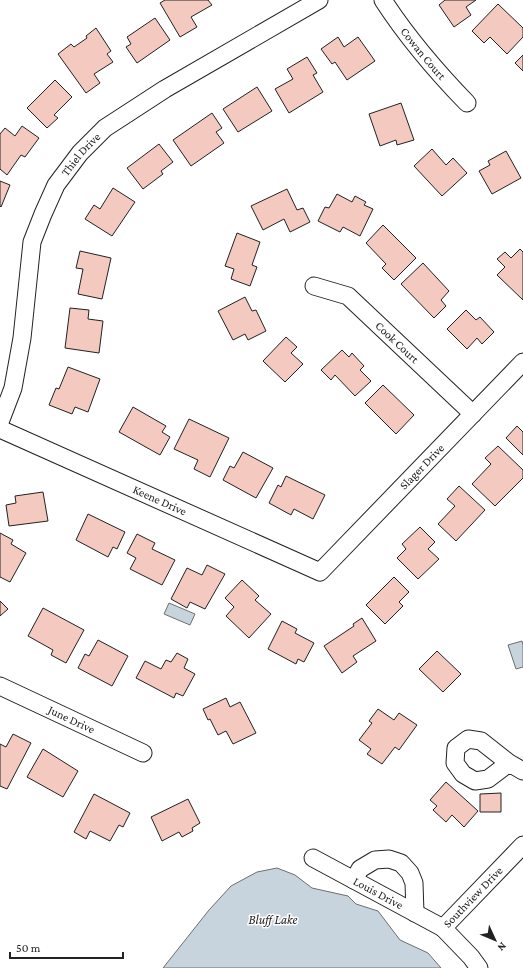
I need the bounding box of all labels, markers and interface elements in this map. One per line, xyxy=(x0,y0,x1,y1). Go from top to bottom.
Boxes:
street label: Cowan Court xyxy=(398,25,449,83)
street label: Thiel Drive xyxy=(58,130,103,179)
street label: Cook Court xyxy=(372,319,422,367)
street label: Slager Drive xyxy=(397,441,447,492)
street label: Keene Drive xyxy=(131,482,189,519)
street label: June Drive xyxy=(45,702,97,736)
street label: Southview Drive xyxy=(440,863,506,930)
street label: Louis Drive xyxy=(351,874,405,912)
water label: Bluff Lake xyxy=(248,912,298,927)
north arrow xyxy=(475,920,515,960)
scale bar xyxy=(10,934,123,960)
text: N xyxy=(495,940,509,954)
text: 50 m xyxy=(16,941,41,955)

